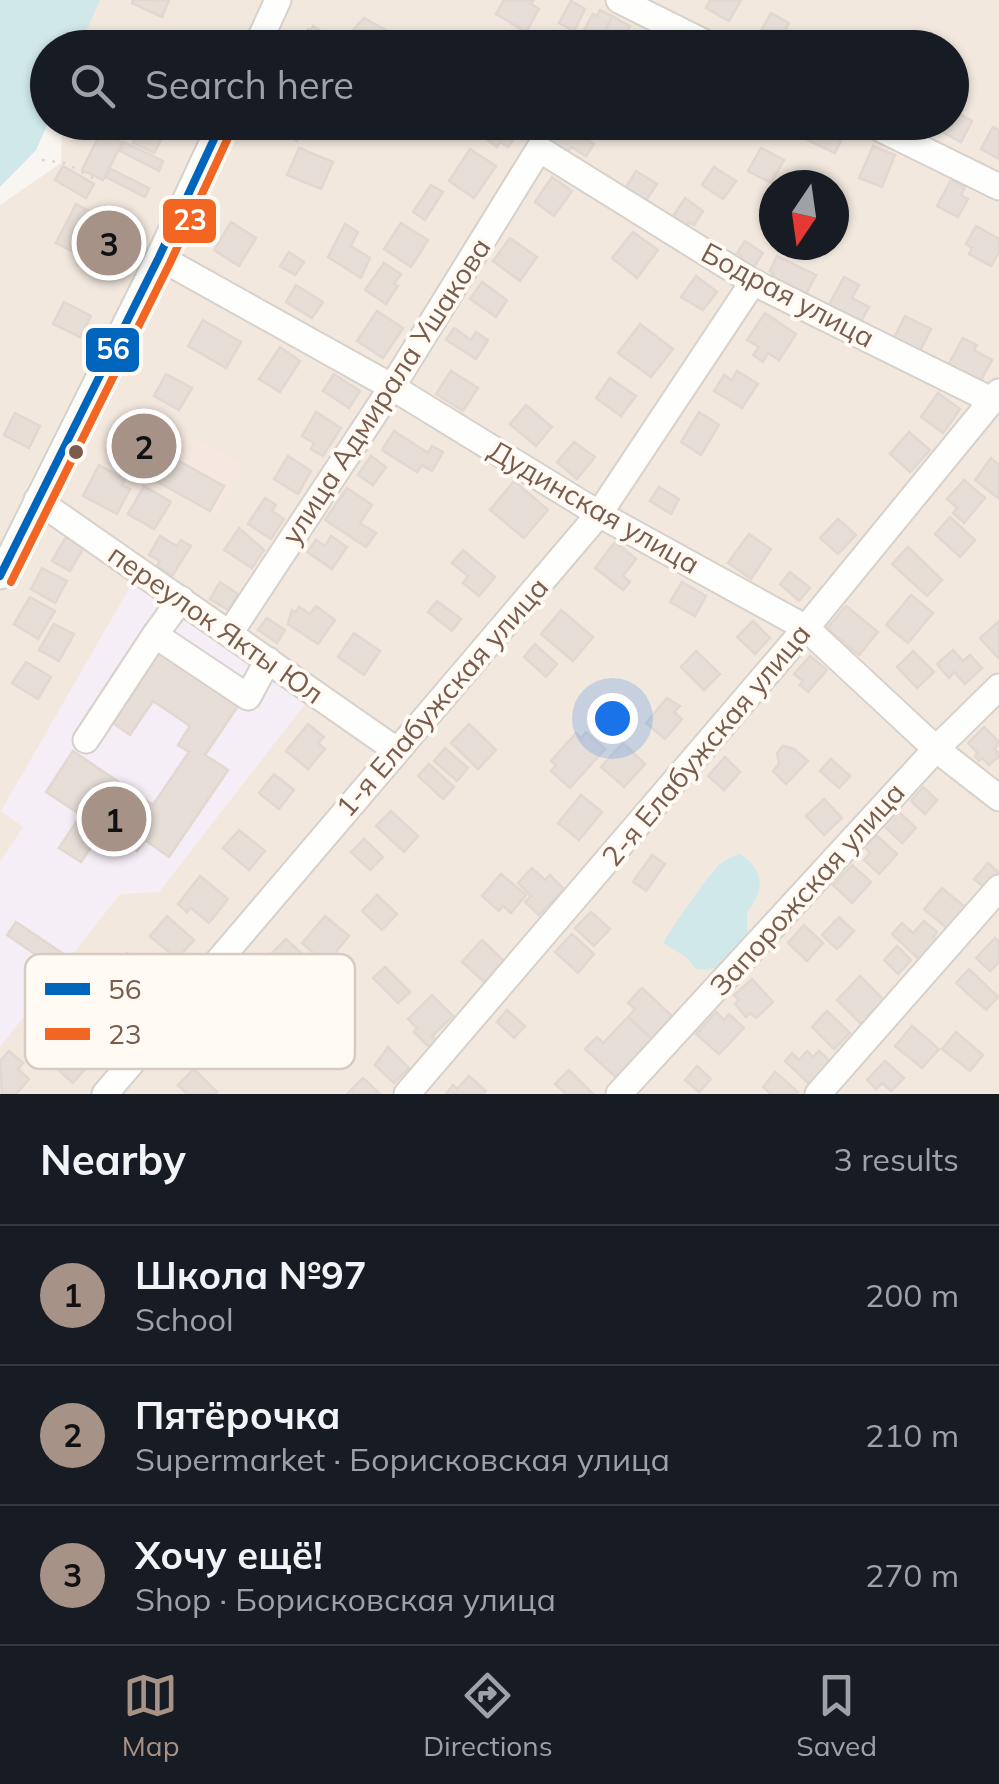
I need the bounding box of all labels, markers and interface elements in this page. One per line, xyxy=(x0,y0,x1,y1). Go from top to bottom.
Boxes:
search box xyxy=(30,30,969,140)
icon: search xyxy=(65,58,120,113)
text: Search here xyxy=(145,61,354,109)
north arrow xyxy=(759,170,849,260)
line badge: 23 xyxy=(161,197,218,245)
text: 23 xyxy=(173,202,207,237)
pin: 3 xyxy=(76,206,142,280)
street label: улица Адмирала Ушакова xyxy=(273,231,498,550)
street label: Бодрая улица xyxy=(696,234,881,355)
line badge: 56 xyxy=(84,326,141,374)
text: 56 xyxy=(96,331,130,366)
pin: 2 xyxy=(112,408,176,484)
street label: Дудинская улица xyxy=(483,432,706,581)
unlabelled marker xyxy=(66,442,86,462)
street label: переулок Якты Юл xyxy=(102,536,331,711)
street label: 1-я Елабужская улица xyxy=(328,570,555,824)
street label: 2-я Елабужская улица xyxy=(594,616,817,873)
your location xyxy=(587,693,638,744)
street label: Запорожская улица xyxy=(702,775,912,1002)
pin: 1 xyxy=(82,782,146,856)
legend xyxy=(25,954,355,1069)
text: 56 xyxy=(108,971,142,1006)
text: 23 xyxy=(108,1016,142,1051)
text: Nearby xyxy=(40,1133,186,1186)
text: 3 results xyxy=(834,1139,959,1179)
text: Школа №97 xyxy=(135,1251,367,1299)
text: 1 xyxy=(63,1275,82,1315)
text: 200 m xyxy=(865,1275,959,1315)
text: School xyxy=(135,1299,234,1339)
text: Пятёрочка xyxy=(135,1391,341,1439)
text: 2 xyxy=(63,1415,82,1455)
text: 210 m xyxy=(865,1415,959,1455)
text: Supermarket · Борисковская улица xyxy=(135,1439,670,1479)
text: Хочу ещё! xyxy=(135,1531,323,1579)
text: 3 xyxy=(63,1555,82,1595)
text: 270 m xyxy=(865,1555,959,1595)
text: Shop · Борисковская улица xyxy=(135,1579,556,1619)
tab: Map xyxy=(122,1668,179,1763)
tab: Directions xyxy=(423,1668,553,1763)
tab: Saved xyxy=(796,1668,877,1763)

